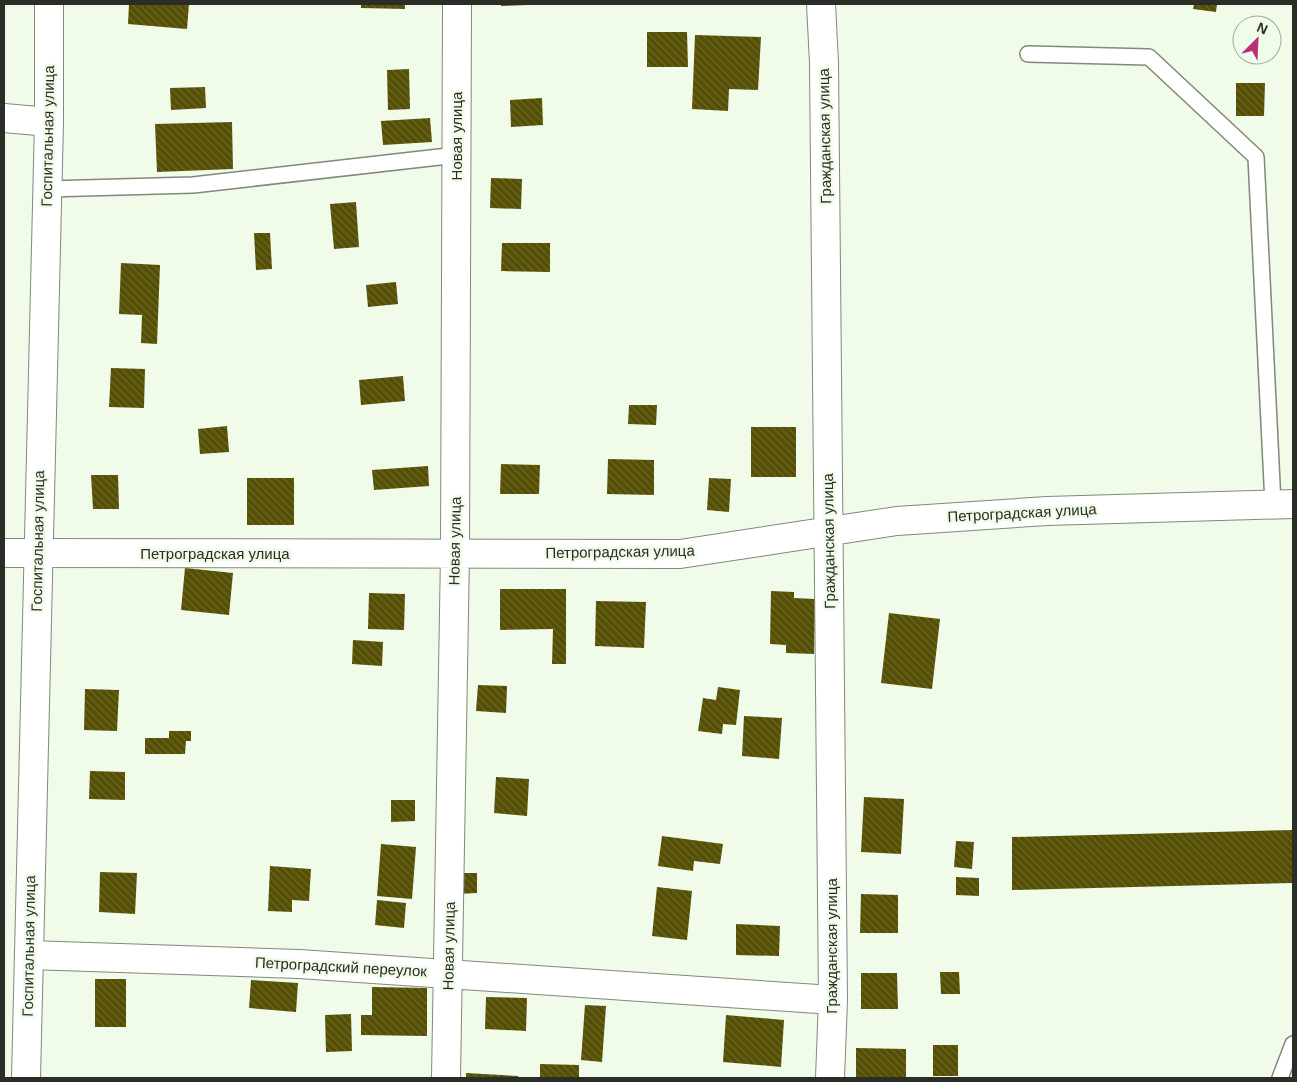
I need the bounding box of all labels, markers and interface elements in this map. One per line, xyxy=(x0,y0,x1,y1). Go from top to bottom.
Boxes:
north arrow xyxy=(1232,15,1282,65)
text: N xyxy=(1254,19,1270,37)
street label: Госпитальная улица xyxy=(38,65,57,207)
street label: Гражданская улица xyxy=(815,67,834,204)
street label: Новая улица xyxy=(448,91,465,180)
street label: Госпитальная улица xyxy=(28,470,47,612)
street label: Гражданская улица xyxy=(819,472,838,609)
street label: Новая улица xyxy=(445,496,464,586)
street label: Петроградская улица xyxy=(947,500,1098,525)
street label: Петроградская улица xyxy=(545,542,695,561)
street label: Петроградская улица xyxy=(140,545,290,562)
street label: Госпитальная улица xyxy=(19,875,38,1017)
street label: Гражданская улица xyxy=(823,878,840,1014)
street label: Новая улица xyxy=(439,901,458,991)
street label: Петроградский переулок xyxy=(255,954,428,980)

